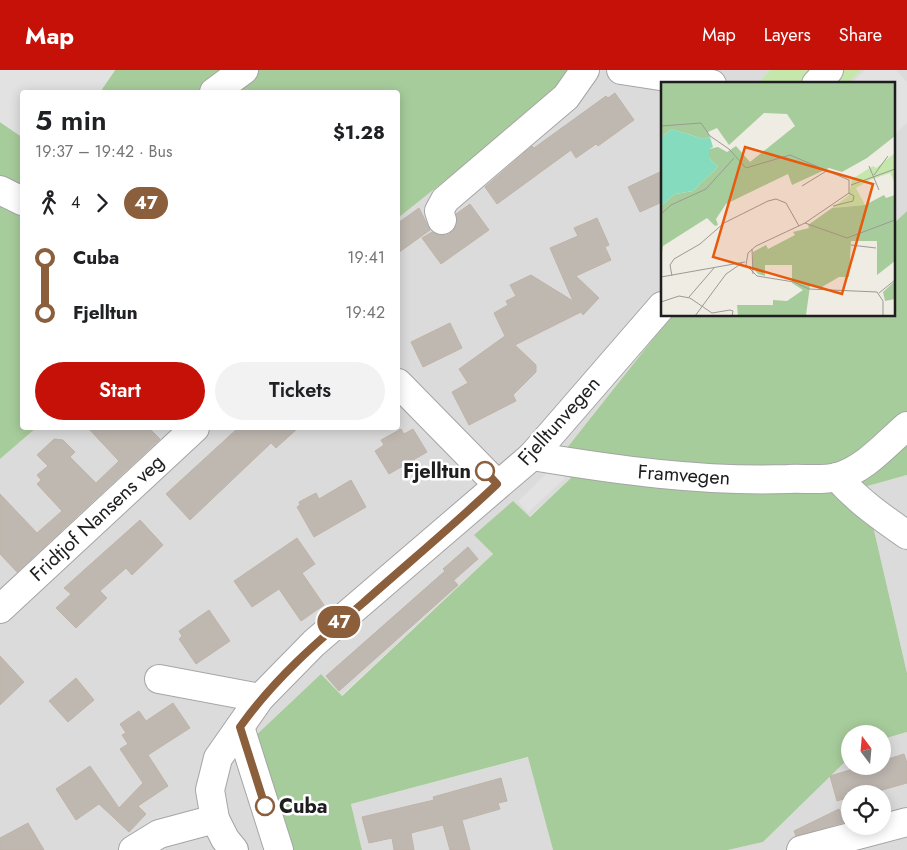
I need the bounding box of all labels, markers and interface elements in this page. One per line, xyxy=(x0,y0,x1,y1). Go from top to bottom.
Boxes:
text: Map xyxy=(25,18,74,53)
text: Map xyxy=(702,22,736,48)
text: Layers xyxy=(764,22,811,48)
text: Share xyxy=(839,22,882,48)
inset map xyxy=(661,82,894,316)
text: 5 min xyxy=(35,100,107,141)
text: $1.28 xyxy=(333,119,385,146)
text: 19:37 – 19:42 · Bus xyxy=(35,140,172,163)
icon: walk xyxy=(35,189,63,217)
icon: forward xyxy=(88,189,116,217)
text: 47 xyxy=(134,190,158,216)
text: 4 xyxy=(71,191,80,214)
text: Cuba xyxy=(73,244,119,271)
text: 19:41 xyxy=(347,246,385,269)
text: Fjelltun xyxy=(73,299,138,326)
text: 19:42 xyxy=(345,301,385,324)
button: Start xyxy=(35,362,205,420)
button: Tickets xyxy=(215,362,385,420)
street label: Fjelltunvegen xyxy=(511,370,607,472)
street label: Fridtjof Nansens veg xyxy=(23,448,171,588)
place label: Fjelltun xyxy=(403,457,471,486)
street label: Framvegen xyxy=(637,457,731,493)
marker: Fjelltun xyxy=(475,461,495,481)
line badge: 47 xyxy=(316,606,362,638)
text: 47 xyxy=(327,609,351,635)
north arrow xyxy=(841,725,891,775)
map controls xyxy=(841,725,891,835)
button: locate xyxy=(841,785,891,835)
place label: Cuba xyxy=(279,792,328,821)
marker: Cuba xyxy=(255,796,275,816)

